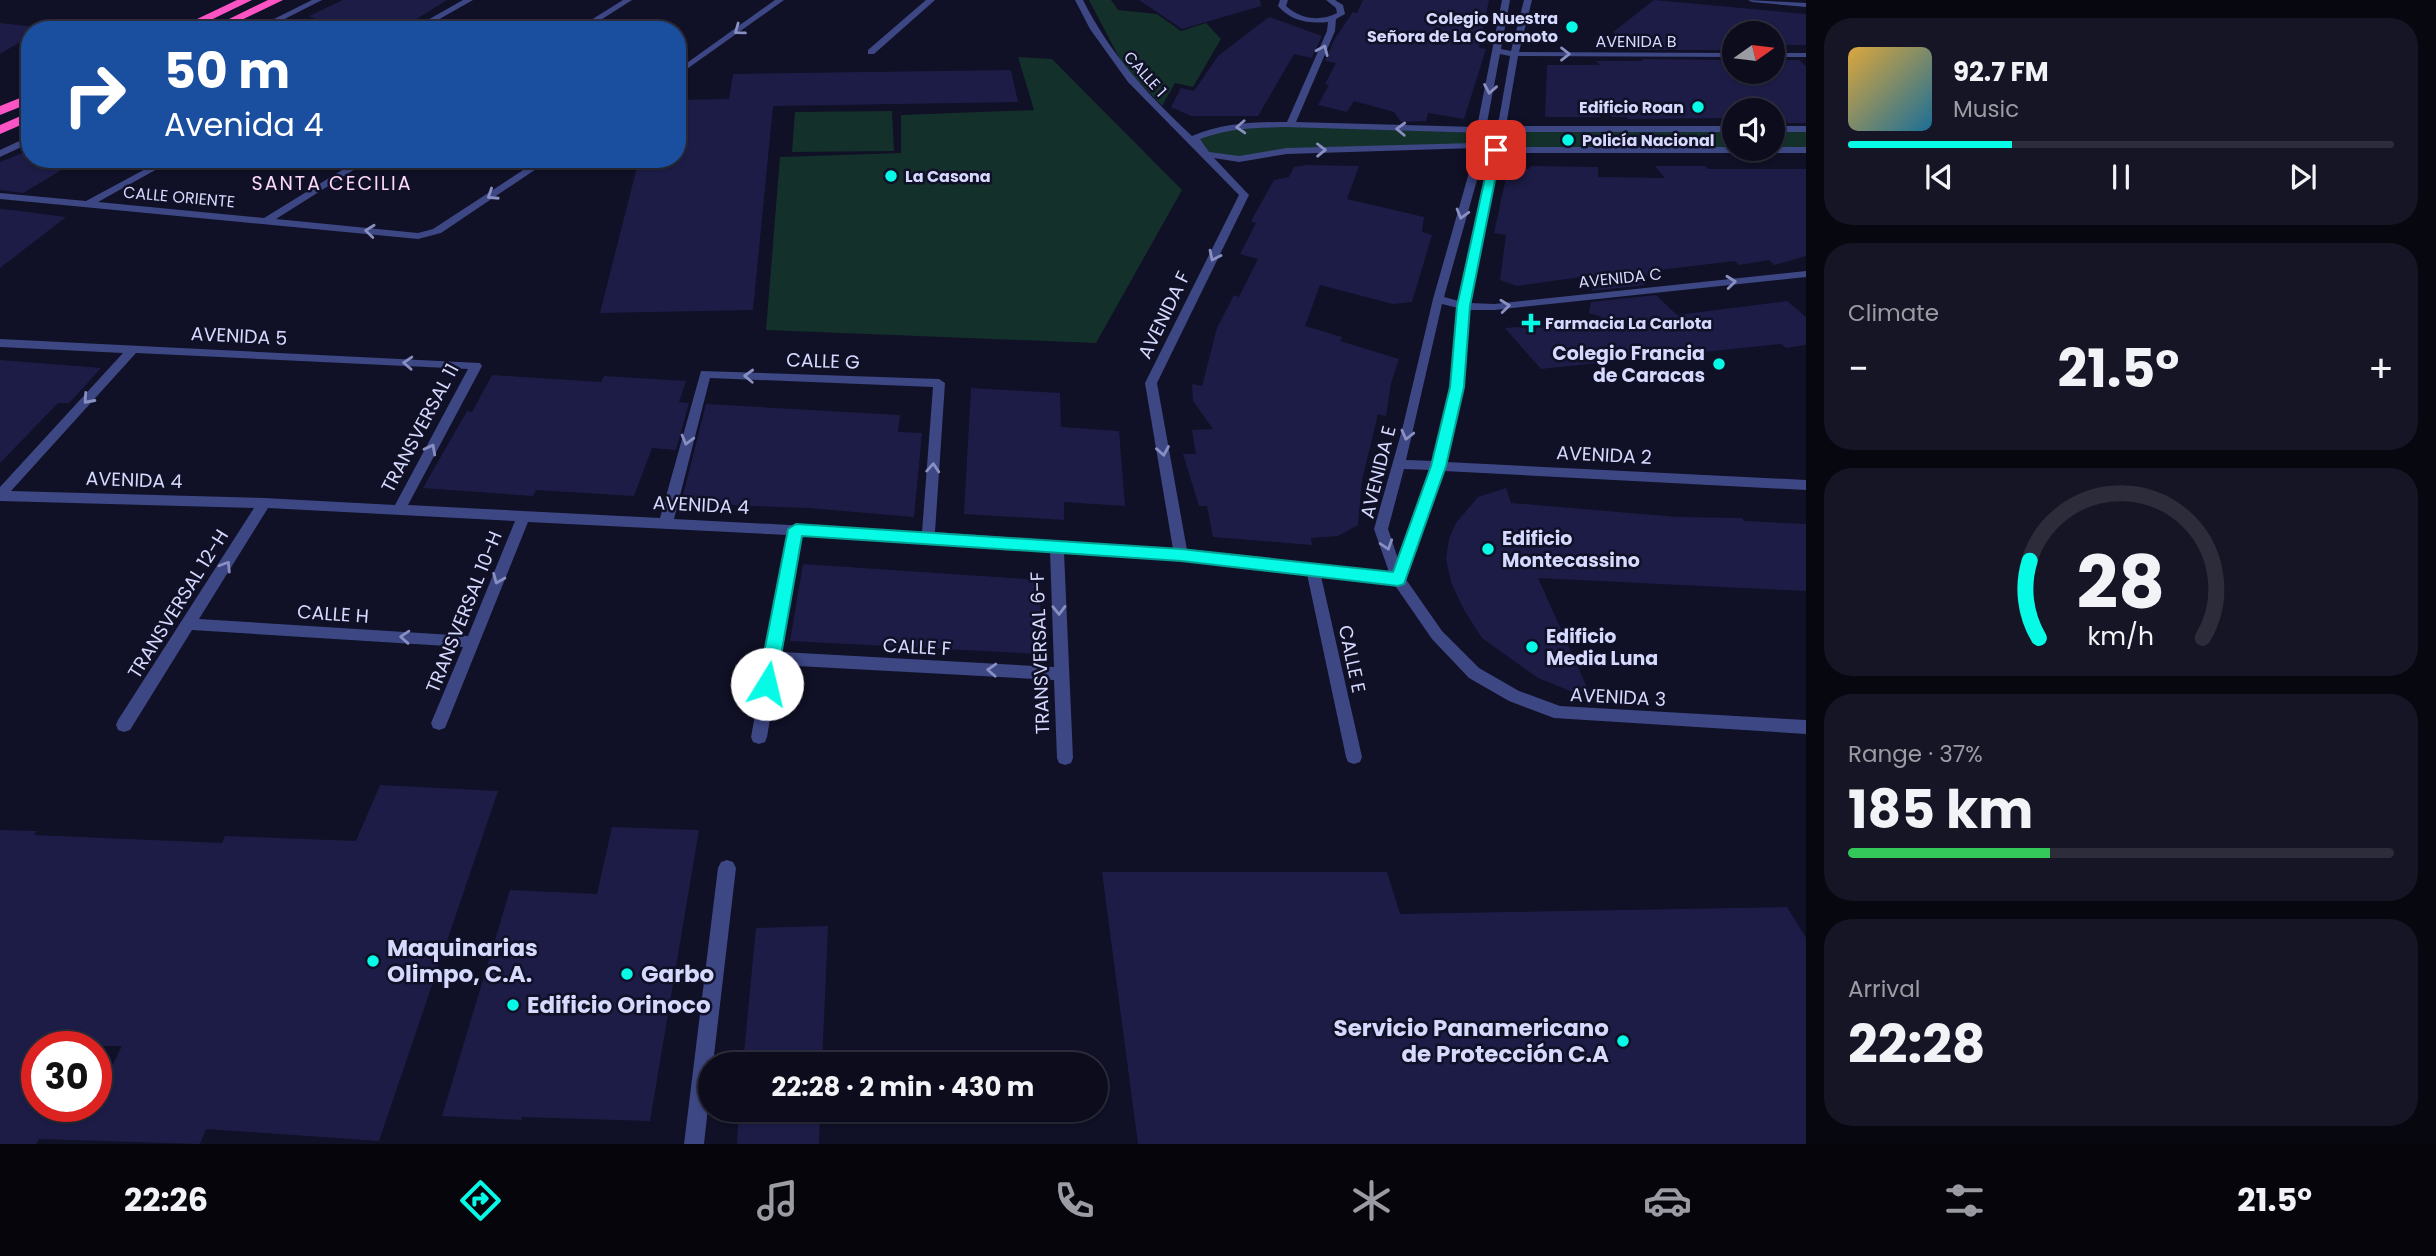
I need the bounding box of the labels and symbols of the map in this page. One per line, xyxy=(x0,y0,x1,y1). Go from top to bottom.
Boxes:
place label: Colegio Nuestra Señora de La Coromoto xyxy=(1367,7,1558,48)
marker: Colegio Nuestra Señora de La Coromoto xyxy=(1564,19,1580,35)
north arrow xyxy=(1722,21,1785,84)
one-way arrow xyxy=(734,22,747,35)
street label: AVENIDA B xyxy=(1595,30,1677,53)
one-way arrow xyxy=(1315,45,1329,57)
street label: CALLE 1 xyxy=(1118,46,1172,102)
one-way arrow xyxy=(1560,46,1570,62)
one-way arrow xyxy=(1483,83,1498,95)
place label: Edificio Roan xyxy=(1579,96,1684,119)
marker: Edificio Roan xyxy=(1690,99,1706,115)
one-way arrow xyxy=(1235,119,1246,134)
pin xyxy=(1466,120,1526,180)
one-way arrow xyxy=(1395,121,1406,136)
place label: Policía Nacional xyxy=(1582,129,1715,152)
marker: Policía Nacional xyxy=(1560,132,1576,148)
one-way arrow xyxy=(1316,142,1327,157)
place label: La Casona xyxy=(905,165,991,188)
marker: La Casona xyxy=(883,168,899,184)
district label: SANTA CECILIA xyxy=(252,170,412,197)
street label: CALLE ORIENTE xyxy=(122,181,236,213)
one-way arrow xyxy=(487,187,500,200)
one-way arrow xyxy=(1456,208,1470,220)
one-way arrow xyxy=(364,224,375,239)
one-way arrow xyxy=(1208,249,1222,261)
street label: AVENIDA C xyxy=(1577,262,1663,294)
street label: AVENIDA F xyxy=(1131,267,1197,363)
one-way arrow xyxy=(1726,275,1737,290)
one-way arrow xyxy=(1500,299,1511,314)
place label: Farmacia La Carlota xyxy=(1545,312,1712,335)
marker: Farmacia La Carlota xyxy=(1523,315,1539,331)
street label: AVENIDA 5 xyxy=(190,320,288,352)
place label: Colegio Francia de Caracas xyxy=(1552,340,1705,389)
street label: CALLE G xyxy=(786,346,860,376)
one-way arrow xyxy=(402,355,413,370)
marker: Colegio Francia de Caracas xyxy=(1711,356,1727,372)
street label: TRANSVERSAL 11 xyxy=(375,359,465,497)
one-way arrow xyxy=(743,368,754,383)
one-way arrow xyxy=(83,391,96,404)
street label: AVENIDA E xyxy=(1353,423,1403,521)
one-way arrow xyxy=(1401,428,1415,440)
one-way arrow xyxy=(681,434,696,446)
street label: AVENIDA 2 xyxy=(1556,439,1653,471)
one-way arrow xyxy=(423,444,436,456)
one-way arrow xyxy=(1155,445,1170,457)
one-way arrow xyxy=(925,463,940,474)
street label: AVENIDA 4 xyxy=(85,465,183,495)
street label: AVENIDA 4 xyxy=(652,489,750,521)
street label: TRANSVERSAL 12-H xyxy=(121,524,235,684)
place label: Edificio Montecassino xyxy=(1502,525,1640,574)
street label: TRANSVERSAL 10-H xyxy=(419,527,509,697)
one-way arrow xyxy=(1379,539,1393,551)
marker: Edificio Montecassino xyxy=(1480,541,1496,557)
one-way arrow xyxy=(217,560,230,573)
street label: TRANSVERSAL 6-F xyxy=(1024,571,1056,735)
one-way arrow xyxy=(493,572,507,584)
street label: CALLE H xyxy=(296,598,370,630)
one-way arrow xyxy=(1051,604,1066,615)
street label: CALLE E xyxy=(1332,623,1372,695)
place label: Edificio Media Luna xyxy=(1546,623,1658,672)
one-way arrow xyxy=(399,630,410,645)
street label: CALLE F xyxy=(882,632,952,662)
marker: Edificio Media Luna xyxy=(1524,639,1540,655)
position arrow xyxy=(730,647,804,721)
one-way arrow xyxy=(986,663,997,678)
street label: AVENIDA 3 xyxy=(1569,681,1667,713)
place label: Maquinarias Olimpo, C.A. xyxy=(387,932,538,990)
marker: Maquinarias Olimpo, C.A. xyxy=(365,953,381,969)
place label: Garbo xyxy=(641,958,714,990)
marker: Garbo xyxy=(619,966,635,982)
place label: Edificio Orinoco xyxy=(527,989,711,1021)
marker: Edificio Orinoco xyxy=(505,997,521,1013)
place label: Servicio Panamericano de Protección C.A xyxy=(1334,1012,1609,1070)
speed limit sign: 30 xyxy=(21,1031,112,1122)
marker: Servicio Panamericano de Protección C.A xyxy=(1615,1033,1631,1049)

